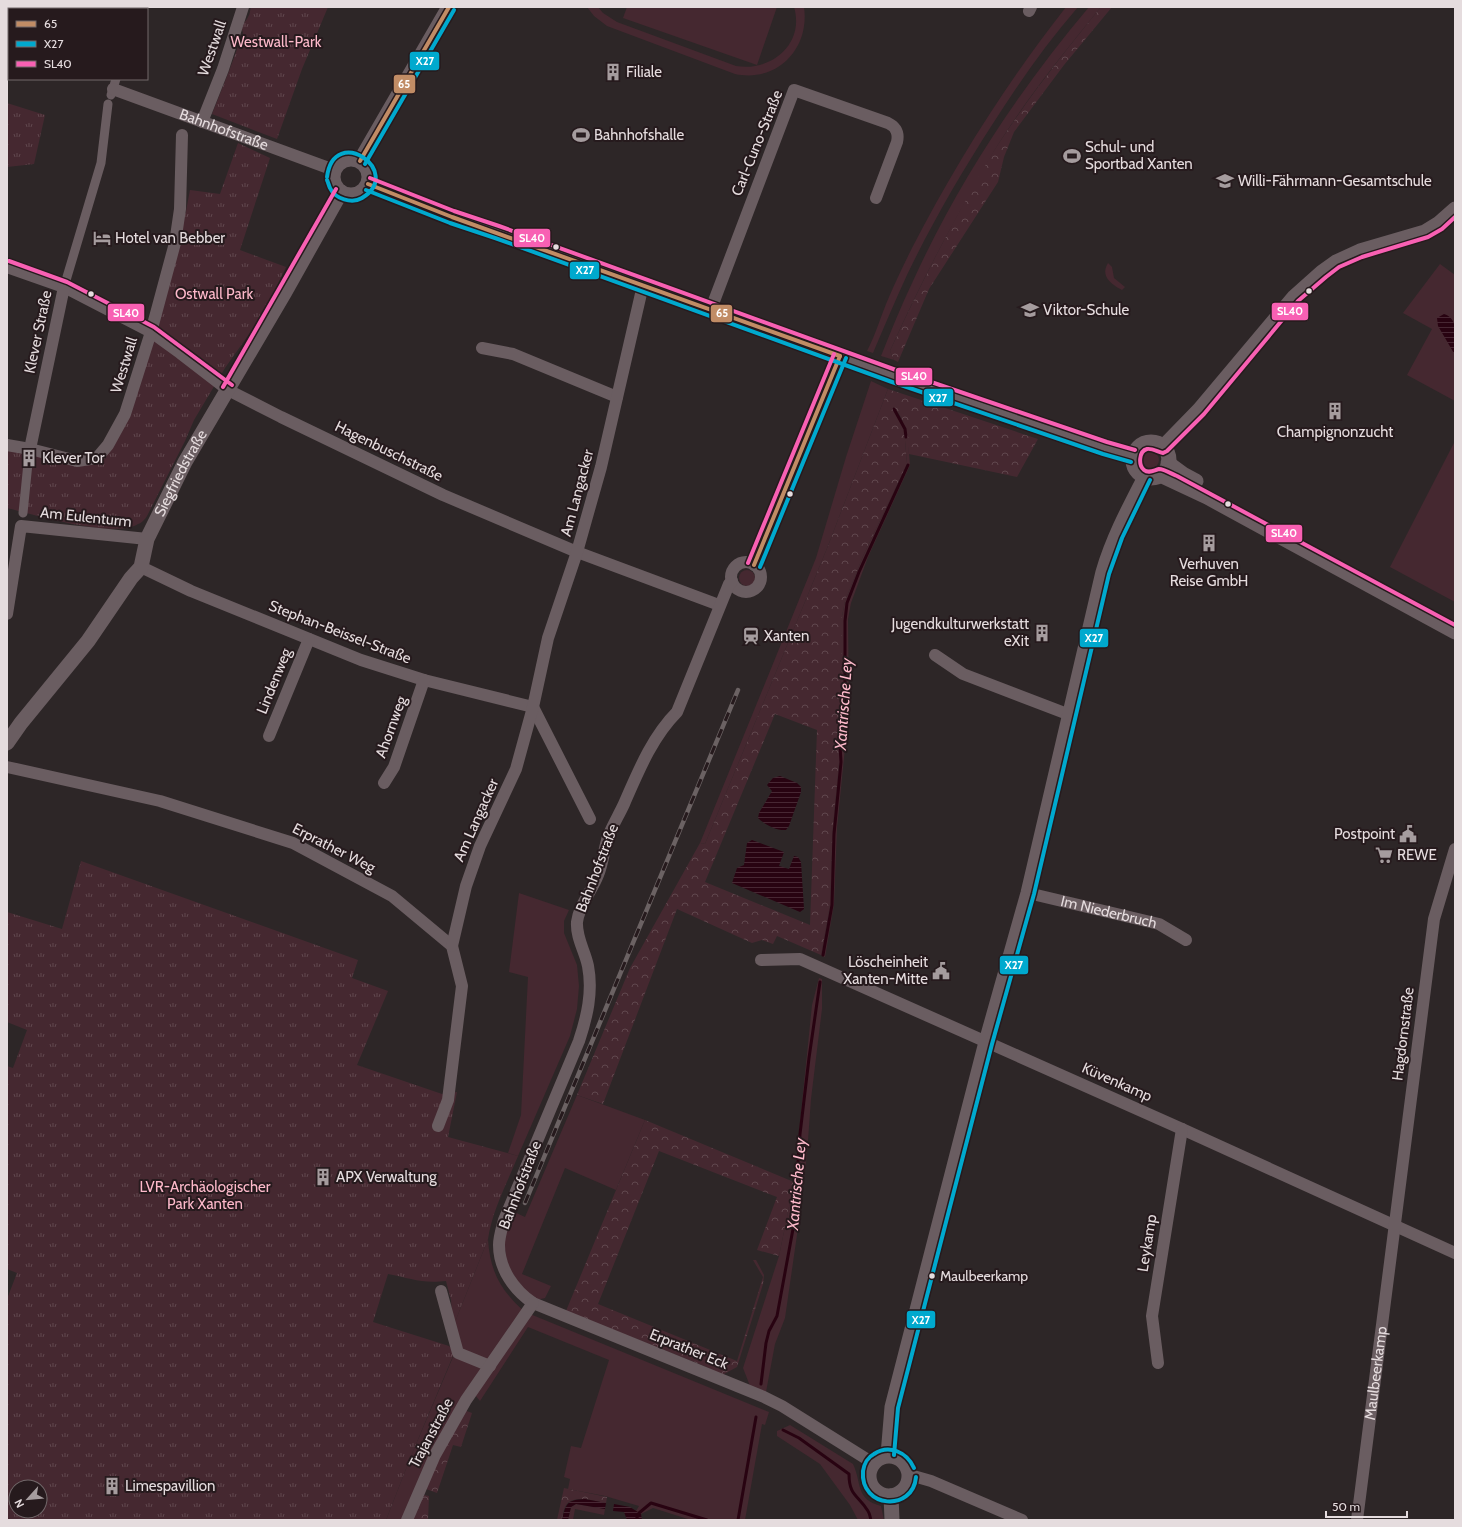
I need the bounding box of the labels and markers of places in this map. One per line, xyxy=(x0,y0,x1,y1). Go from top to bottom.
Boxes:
building icon: Filiale xyxy=(603,62,623,82)
place label: Filiale xyxy=(626,63,662,81)
sports icon: Bahnhofshalle xyxy=(571,125,591,145)
place label: Bahnhofshalle xyxy=(594,126,684,144)
place label: Schul- und Sportbad Xanten xyxy=(1085,138,1193,173)
sports icon: Schul- und Sportbad Xanten xyxy=(1062,146,1082,166)
school or university icon: Willi-Fährmann-Gesamtschule xyxy=(1215,171,1235,191)
place label: Willi-Fährmann-Gesamtschule xyxy=(1238,172,1432,190)
hotel icon: Hotel van Bebber xyxy=(92,228,112,248)
place label: Hotel van Bebber xyxy=(115,229,225,247)
unlabelled marker xyxy=(551,242,561,252)
unlabelled marker xyxy=(1304,286,1314,296)
unlabelled marker xyxy=(86,289,96,299)
school or university icon: Viktor-Schule xyxy=(1020,300,1040,320)
place label: Viktor-Schule xyxy=(1043,301,1130,319)
building icon: Champignonzucht xyxy=(1325,401,1345,421)
place label: Champignonzucht xyxy=(1277,423,1393,441)
building icon: Klever Tor xyxy=(19,448,39,468)
place label: Klever Tor xyxy=(42,449,105,467)
unlabelled marker xyxy=(785,489,795,499)
unlabelled marker xyxy=(1223,499,1233,509)
building icon: Verhuven Reise GmbH xyxy=(1199,533,1219,553)
place label: Verhuven Reise GmbH xyxy=(1170,555,1248,590)
place label: Jugendkulturwerkstatt eXit xyxy=(891,615,1029,650)
building icon: Jugendkulturwerkstatt eXit xyxy=(1032,623,1052,643)
station icon: Xanten xyxy=(741,626,761,646)
place label: Xanten xyxy=(764,627,809,645)
public building icon: Postpoint xyxy=(1398,824,1418,844)
place label: Postpoint xyxy=(1334,825,1395,843)
supermarket icon: REWE xyxy=(1374,845,1394,865)
place label: REWE xyxy=(1397,846,1437,864)
place label: Löscheinheit Xanten-Mitte xyxy=(843,953,928,988)
public building icon: Löscheinheit Xanten-Mitte xyxy=(931,961,951,981)
building icon: APX Verwaltung xyxy=(313,1167,333,1187)
place label: APX Verwaltung xyxy=(336,1168,437,1186)
place label: Maulbeerkamp xyxy=(940,1267,1028,1285)
marker: Maulbeerkamp xyxy=(927,1271,937,1281)
building icon: Limespavillion xyxy=(102,1476,122,1496)
place label: Limespavillion xyxy=(125,1477,215,1495)

